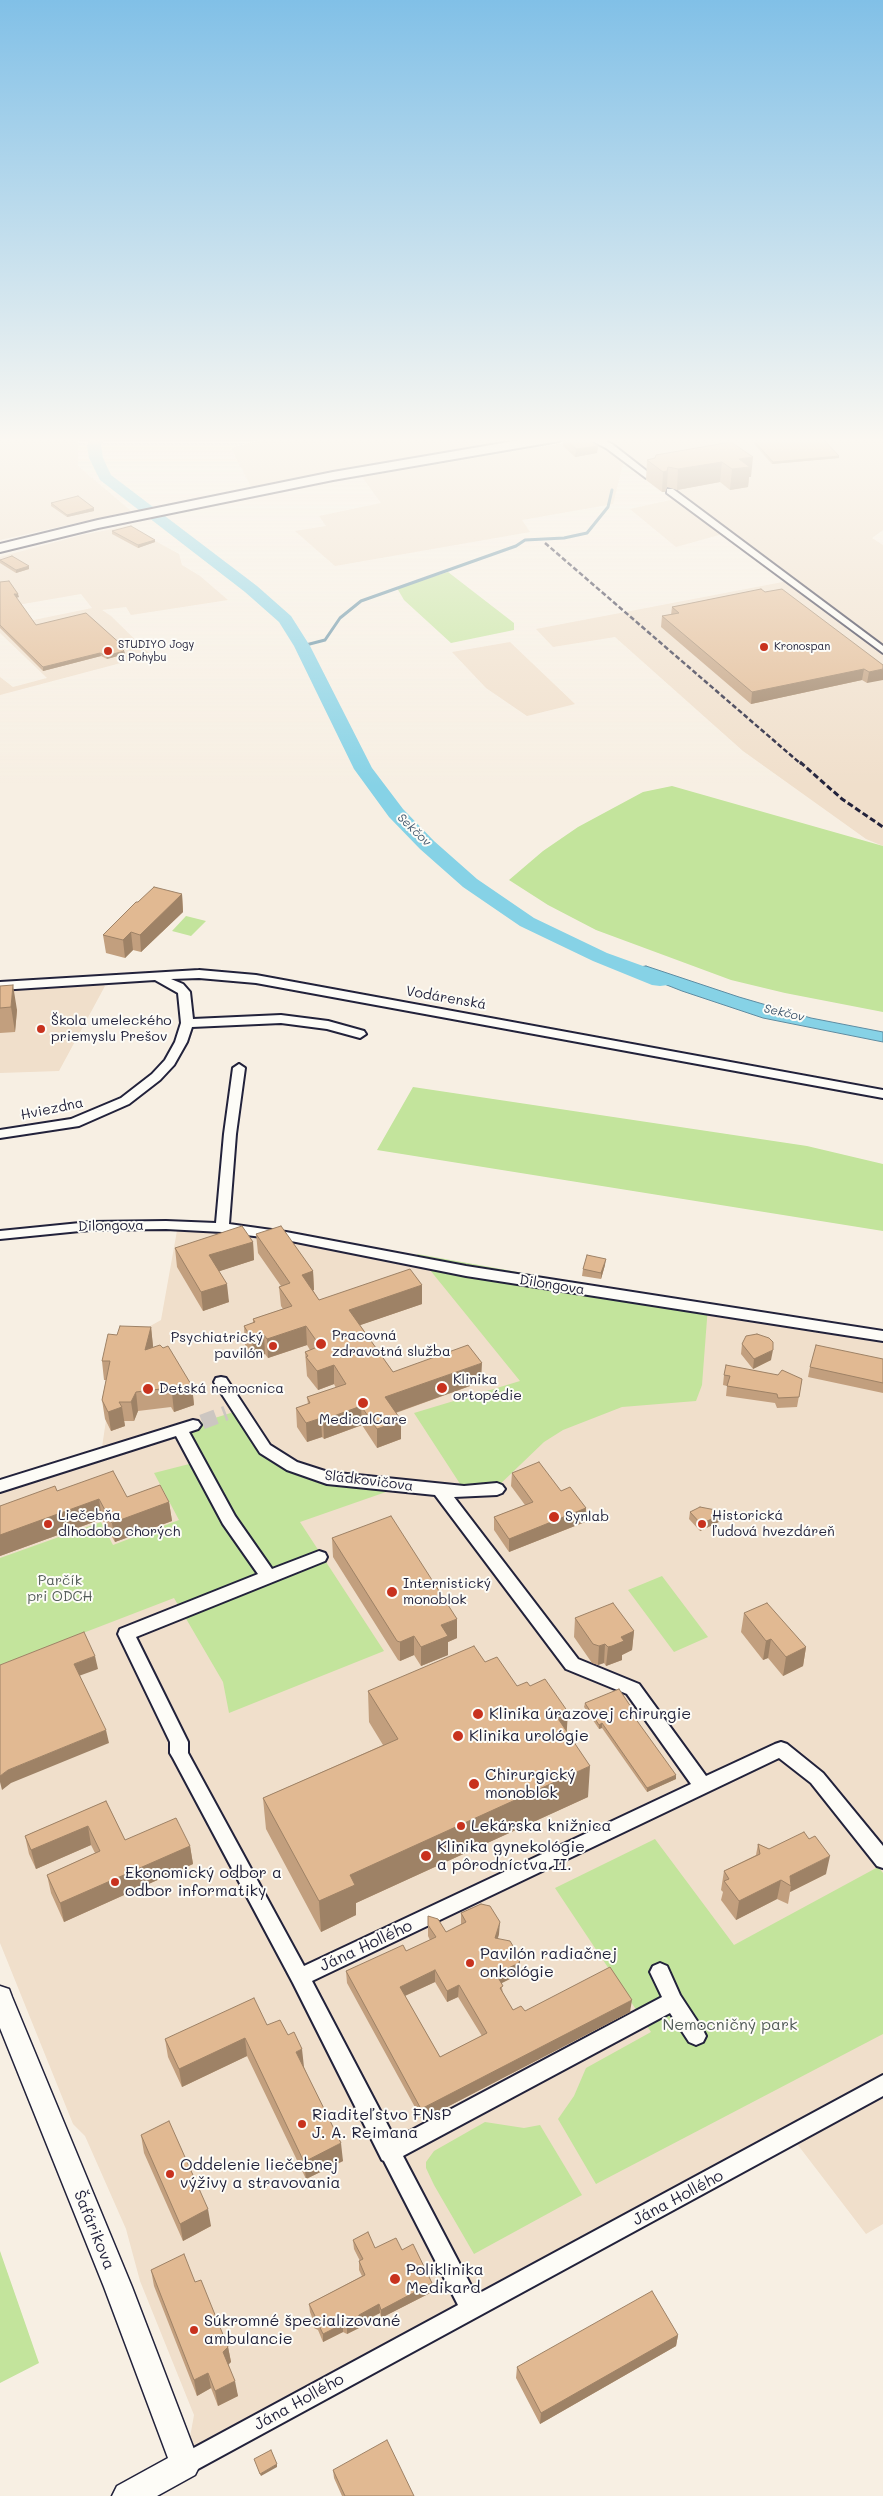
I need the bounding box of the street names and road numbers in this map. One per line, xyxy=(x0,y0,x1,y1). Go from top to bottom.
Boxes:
street label: Vodárenská xyxy=(405,983,487,1013)
street label: Hviezdna xyxy=(19,1094,85,1124)
street label: Dilongova xyxy=(78,1217,144,1235)
street label: Dilongova xyxy=(518,1272,586,1298)
street label: Sládkovičova xyxy=(324,1467,414,1495)
street label: Jána Hollého xyxy=(317,1916,415,1976)
street label: Jána Hollého xyxy=(629,2166,727,2230)
street label: Šafárikova xyxy=(69,2188,119,2272)
street label: Jána Hollého xyxy=(251,2369,347,2435)

